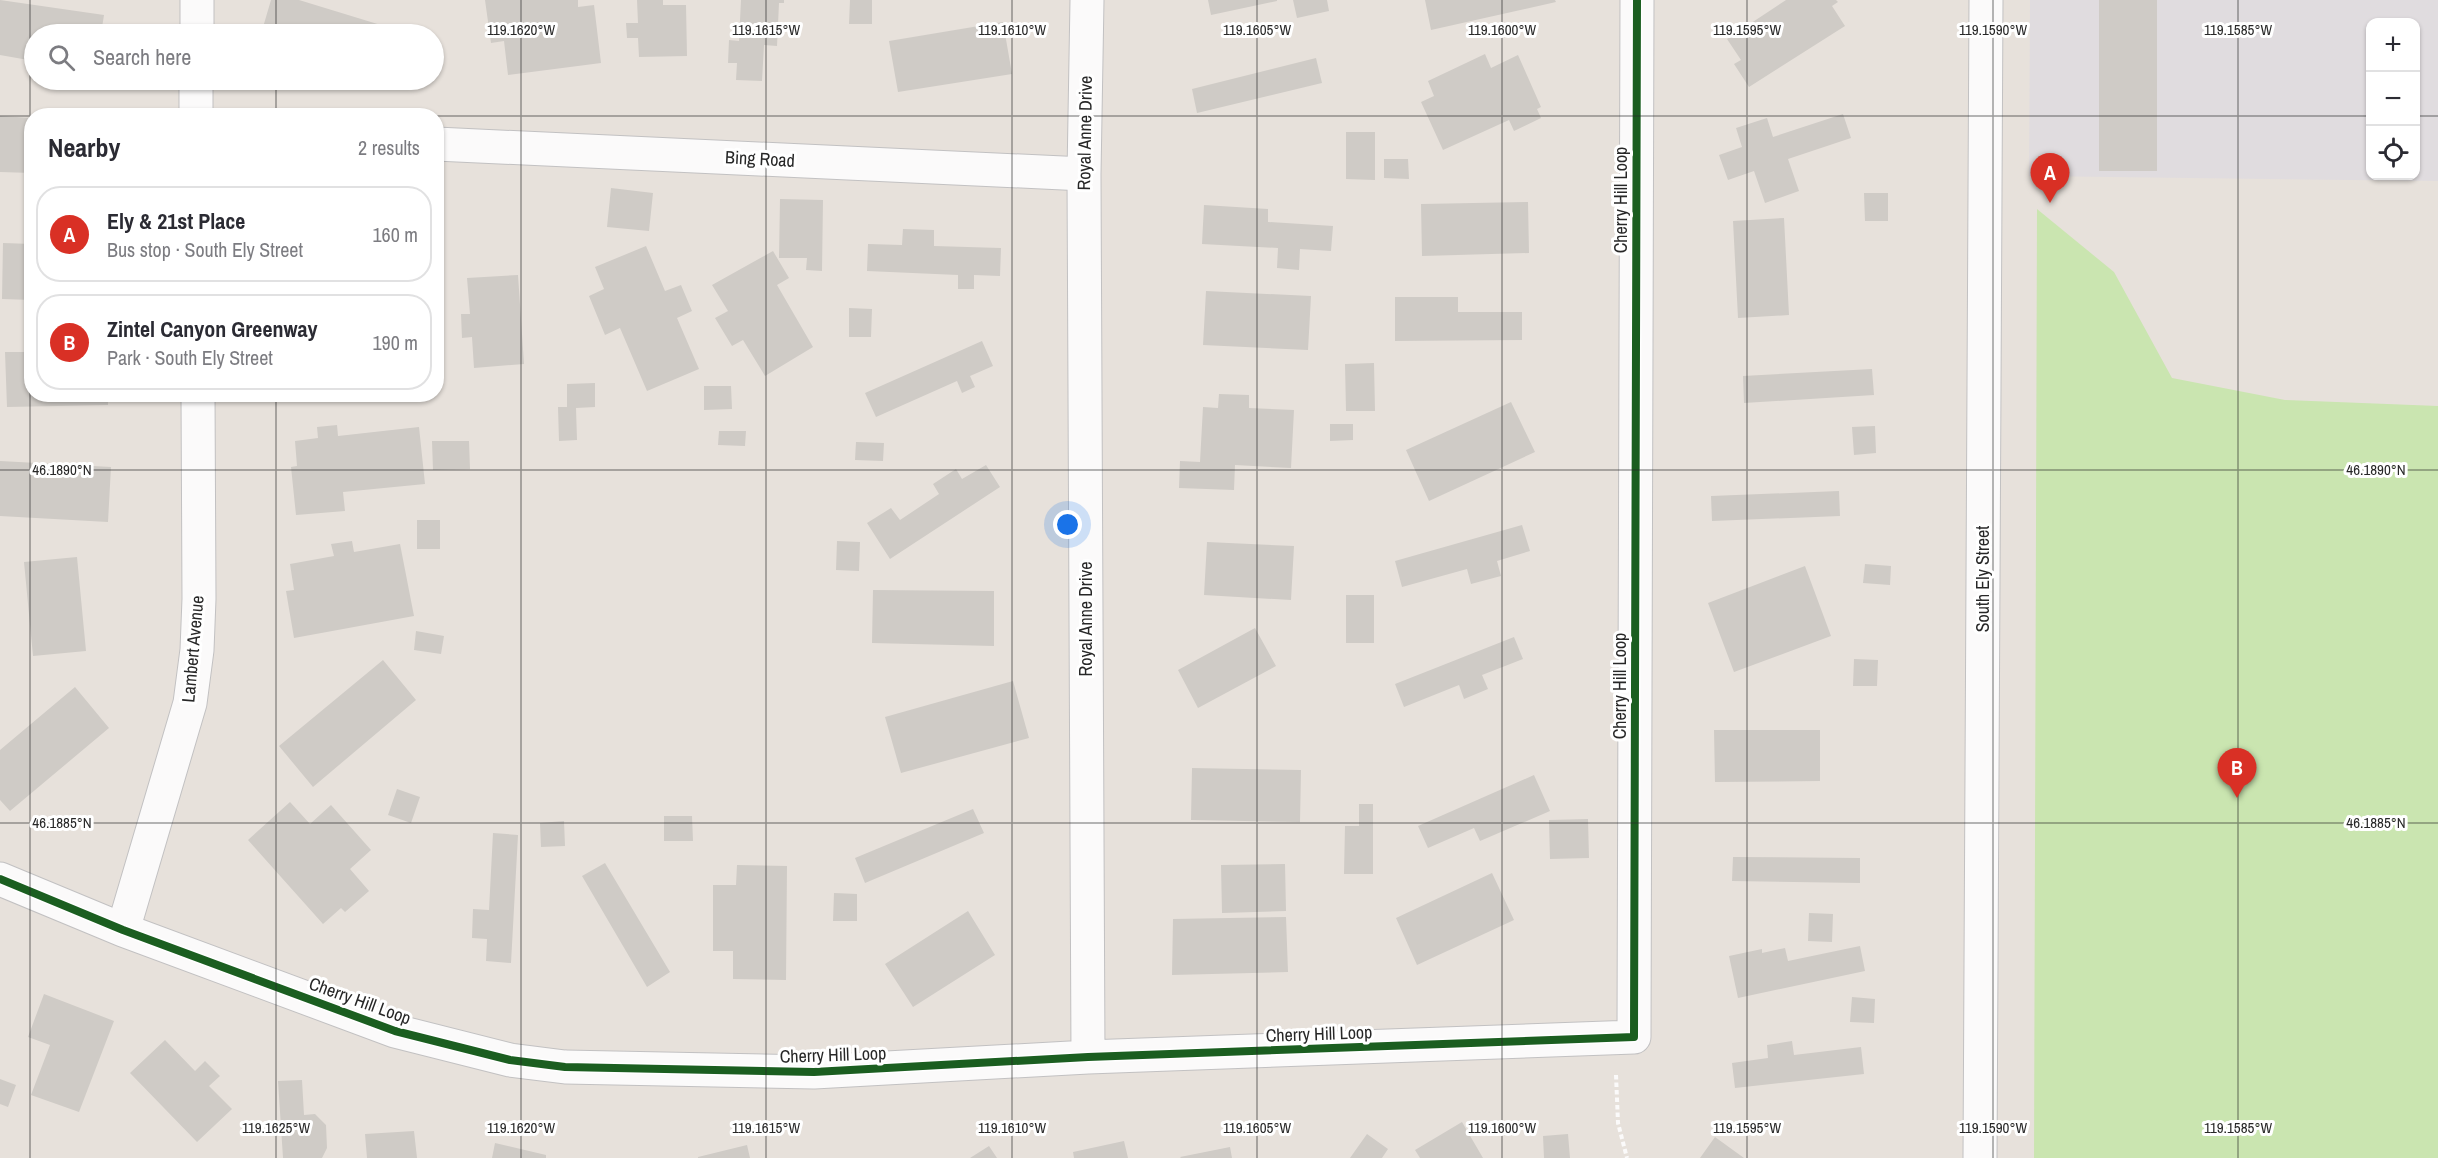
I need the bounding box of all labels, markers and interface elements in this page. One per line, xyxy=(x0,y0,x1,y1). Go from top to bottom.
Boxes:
map controls xyxy=(2366,18,2420,180)
button: + xyxy=(2366,18,2420,72)
text: 119.1620°W xyxy=(487,19,555,40)
text: 119.1615°W xyxy=(732,19,800,40)
text: 119.1610°W xyxy=(978,19,1046,40)
text: 119.1605°W xyxy=(1223,19,1291,40)
text: 119.1600°W xyxy=(1468,19,1536,40)
text: 119.1595°W xyxy=(1713,19,1781,40)
text: 119.1590°W xyxy=(1959,19,2027,40)
text: 119.1585°W xyxy=(2204,19,2272,40)
search box xyxy=(24,24,444,90)
icon: search xyxy=(45,41,78,74)
text: Search here xyxy=(93,42,191,72)
button: − xyxy=(2366,72,2420,126)
street label: Royal Anne Drive xyxy=(1071,75,1098,191)
button: locate xyxy=(2366,126,2420,180)
text: Nearby xyxy=(48,130,120,165)
text: 2 results xyxy=(358,134,420,161)
street label: Bing Road xyxy=(725,144,796,173)
street label: Cherry Hill Loop xyxy=(1608,147,1633,253)
pin: A xyxy=(2030,154,2070,203)
text: Ely & 21st Place xyxy=(107,206,245,236)
text: A xyxy=(64,221,75,248)
text: 160 m xyxy=(372,221,418,248)
text: Bus stop · South Ely Street xyxy=(107,236,303,263)
text: Zintel Canyon Greenway xyxy=(107,314,318,344)
text: B xyxy=(64,329,75,356)
text: 190 m xyxy=(372,329,418,356)
text: Park · South Ely Street xyxy=(107,344,273,371)
text: 46.1890°N xyxy=(32,459,92,480)
text: 46.1890°N xyxy=(2346,459,2406,480)
your location xyxy=(1053,510,1082,539)
street label: South Ely Street xyxy=(1970,526,1995,632)
street label: Royal Anne Drive xyxy=(1073,562,1098,676)
street label: Lambert Avenue xyxy=(175,594,210,703)
street label: Cherry Hill Loop xyxy=(1607,633,1632,739)
pin: B xyxy=(2218,748,2256,798)
text: 46.1885°N xyxy=(32,812,92,833)
text: 46.1885°N xyxy=(2346,812,2406,833)
street label: Cherry Hill Loop xyxy=(306,971,415,1031)
street label: Cherry Hill Loop xyxy=(1265,1019,1373,1048)
street label: Cherry Hill Loop xyxy=(779,1040,887,1069)
text: 119.1625°W xyxy=(242,1117,310,1138)
text: 119.1620°W xyxy=(487,1117,555,1138)
text: 119.1615°W xyxy=(732,1117,800,1138)
text: 119.1610°W xyxy=(978,1117,1046,1138)
text: 119.1605°W xyxy=(1223,1117,1291,1138)
text: 119.1600°W xyxy=(1468,1117,1536,1138)
text: 119.1595°W xyxy=(1713,1117,1781,1138)
text: 119.1590°W xyxy=(1959,1117,2027,1138)
text: 119.1585°W xyxy=(2204,1117,2272,1138)

